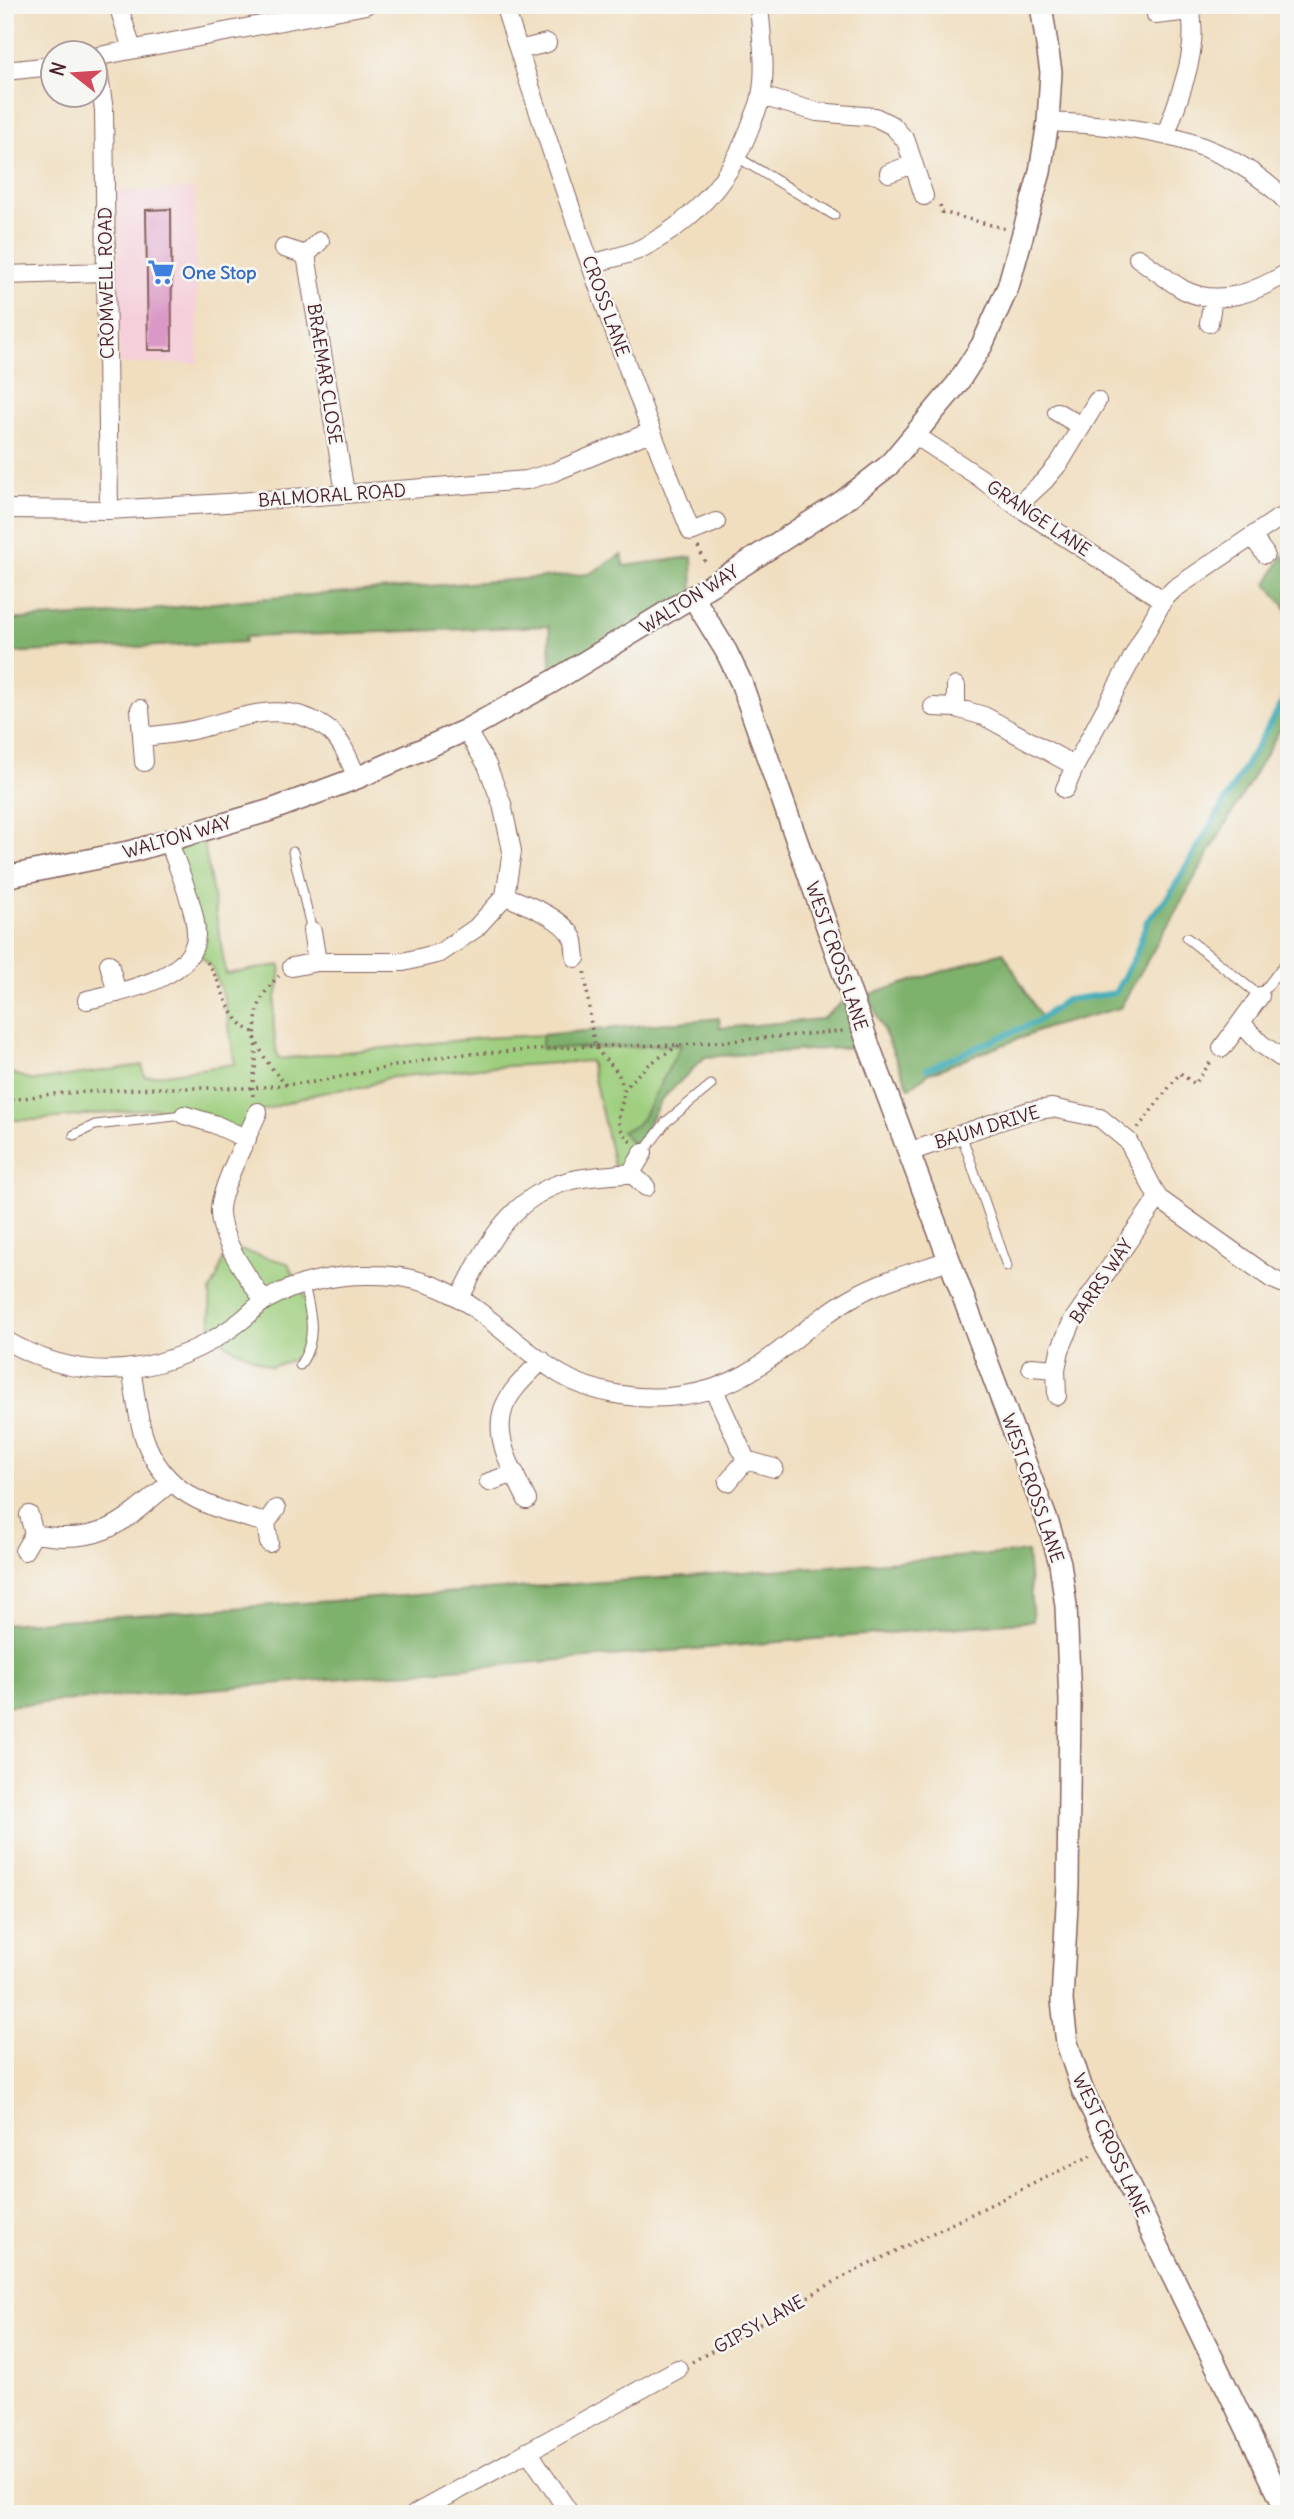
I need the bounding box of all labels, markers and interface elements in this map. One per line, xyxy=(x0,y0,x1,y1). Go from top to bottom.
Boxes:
north arrow xyxy=(38,38,108,108)
text: N xyxy=(44,59,71,79)
street label: CROMWELL ROAD xyxy=(93,207,119,359)
street label: CROSS LANE xyxy=(577,252,635,360)
supermarket icon: One Stop xyxy=(146,257,176,287)
place label: One Stop xyxy=(182,261,256,284)
street label: BRAEMAR CLOSE xyxy=(302,302,348,446)
street label: GRANGE LANE xyxy=(983,475,1095,561)
street label: BALMORAL ROAD xyxy=(257,478,407,512)
street label: WALTON WAY xyxy=(635,560,743,638)
street label: WALTON WAY xyxy=(120,811,234,863)
street label: WEST CROSS LANE xyxy=(801,878,873,1034)
street label: BAUM DRIVE xyxy=(932,1100,1042,1154)
street label: BARRS WAY xyxy=(1064,1234,1138,1328)
street label: WEST CROSS LANE xyxy=(997,1410,1069,1566)
street label: WEST CROSS LANE xyxy=(1068,2069,1154,2221)
street label: GIPSY LANE xyxy=(710,2290,808,2358)

